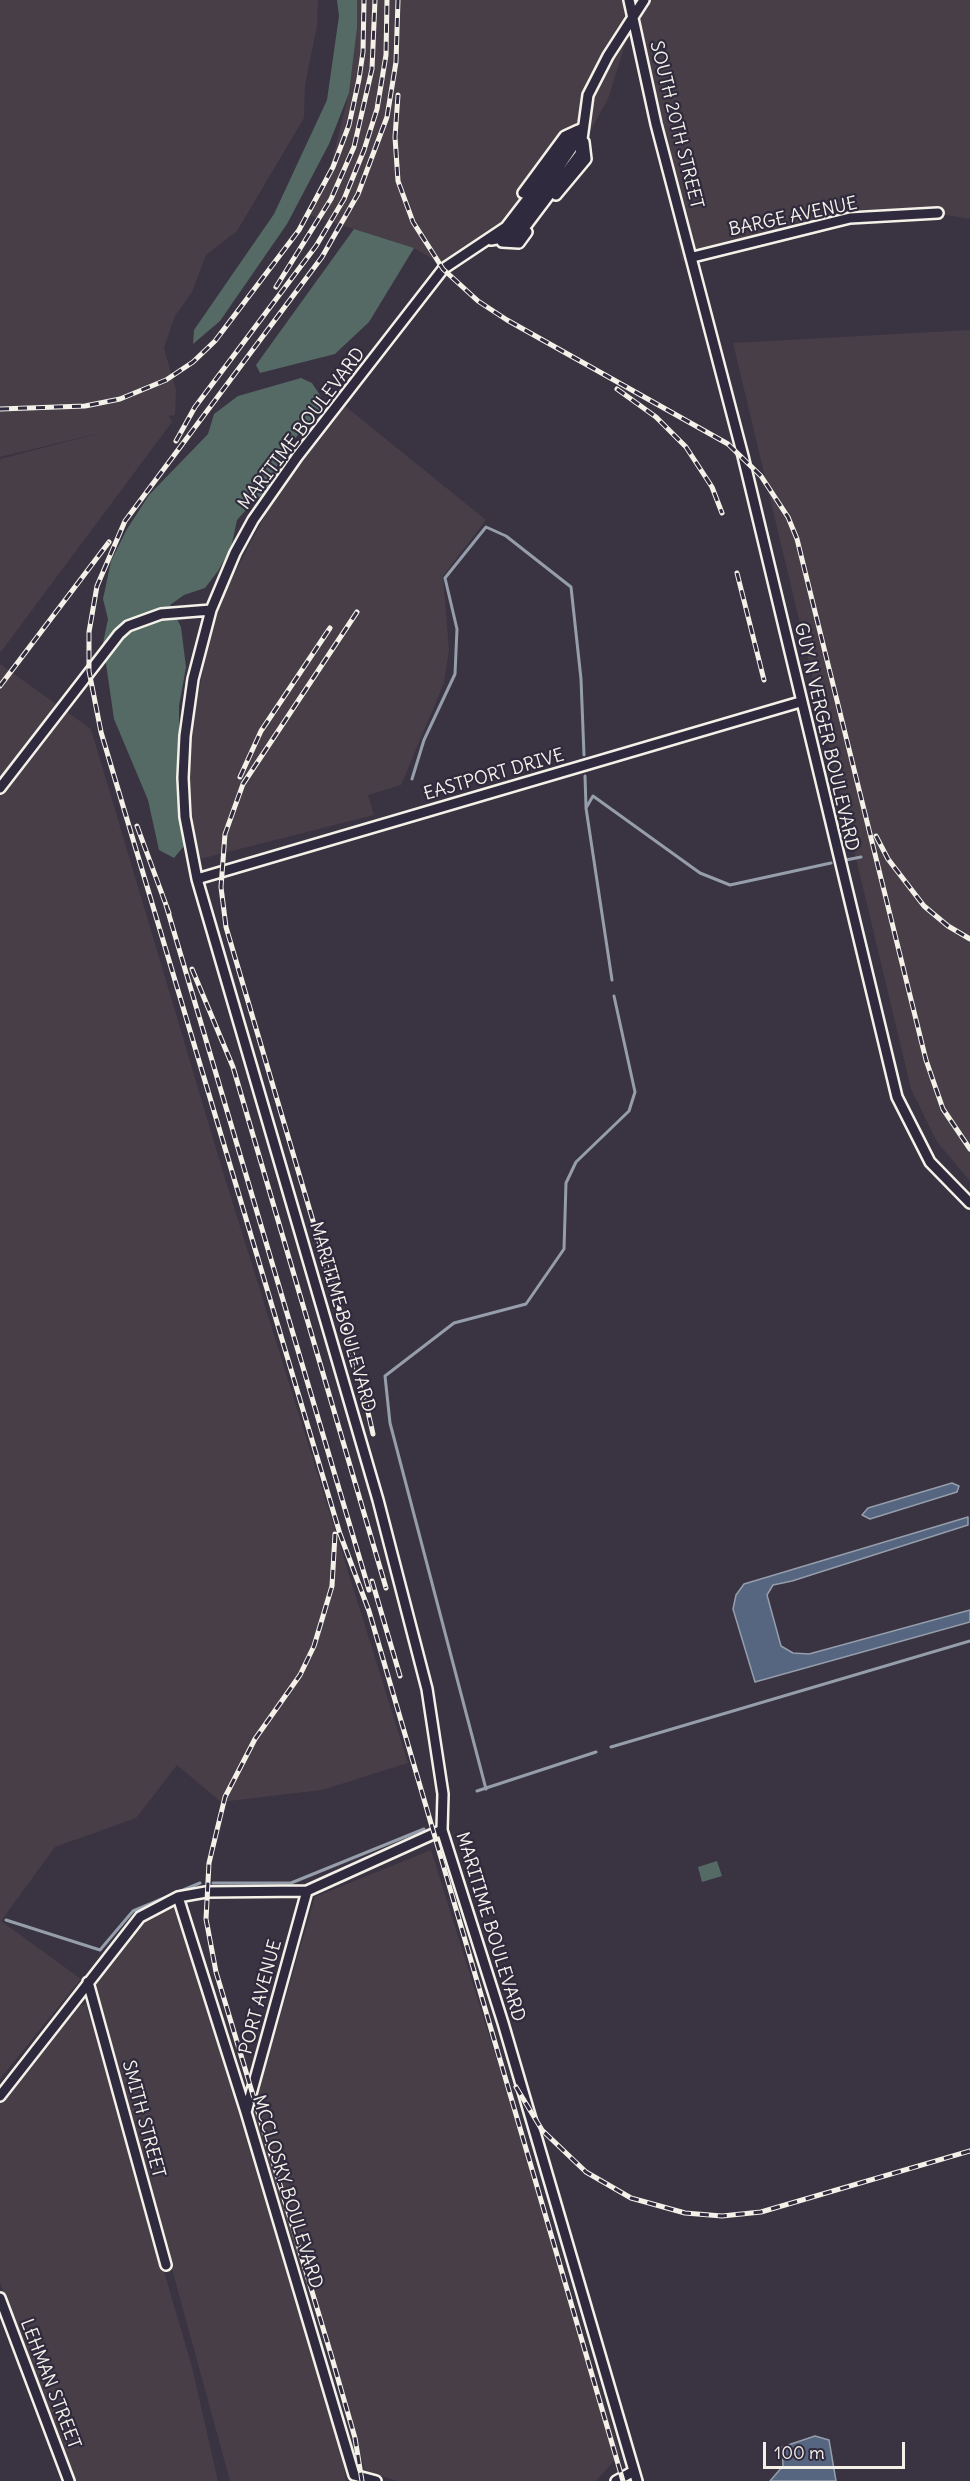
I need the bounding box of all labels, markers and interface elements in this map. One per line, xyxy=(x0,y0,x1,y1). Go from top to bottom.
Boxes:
street label: SOUTH 20TH STREET xyxy=(645,39,707,211)
street label: BARGE AVENUE xyxy=(727,193,859,241)
street label: MARITIME BOULEVARD xyxy=(234,344,370,514)
street label: GUY N VERGER BOULEVARD xyxy=(789,621,863,853)
street label: EASTPORT DRIVE xyxy=(421,745,567,805)
street label: MARITIME BOULEVARD xyxy=(304,1219,380,1415)
street label: MARITIME BOULEVARD xyxy=(451,1830,529,2024)
street label: PORT AVENUE xyxy=(235,1937,287,2057)
street label: SMITH STREET xyxy=(117,2058,169,2180)
street label: MCCLOSKY BOULEVARD xyxy=(247,2093,327,2291)
street label: LEHMAN STREET xyxy=(15,2316,85,2452)
scale bar xyxy=(766,2430,908,2468)
text: 100 m xyxy=(774,2441,825,2464)

